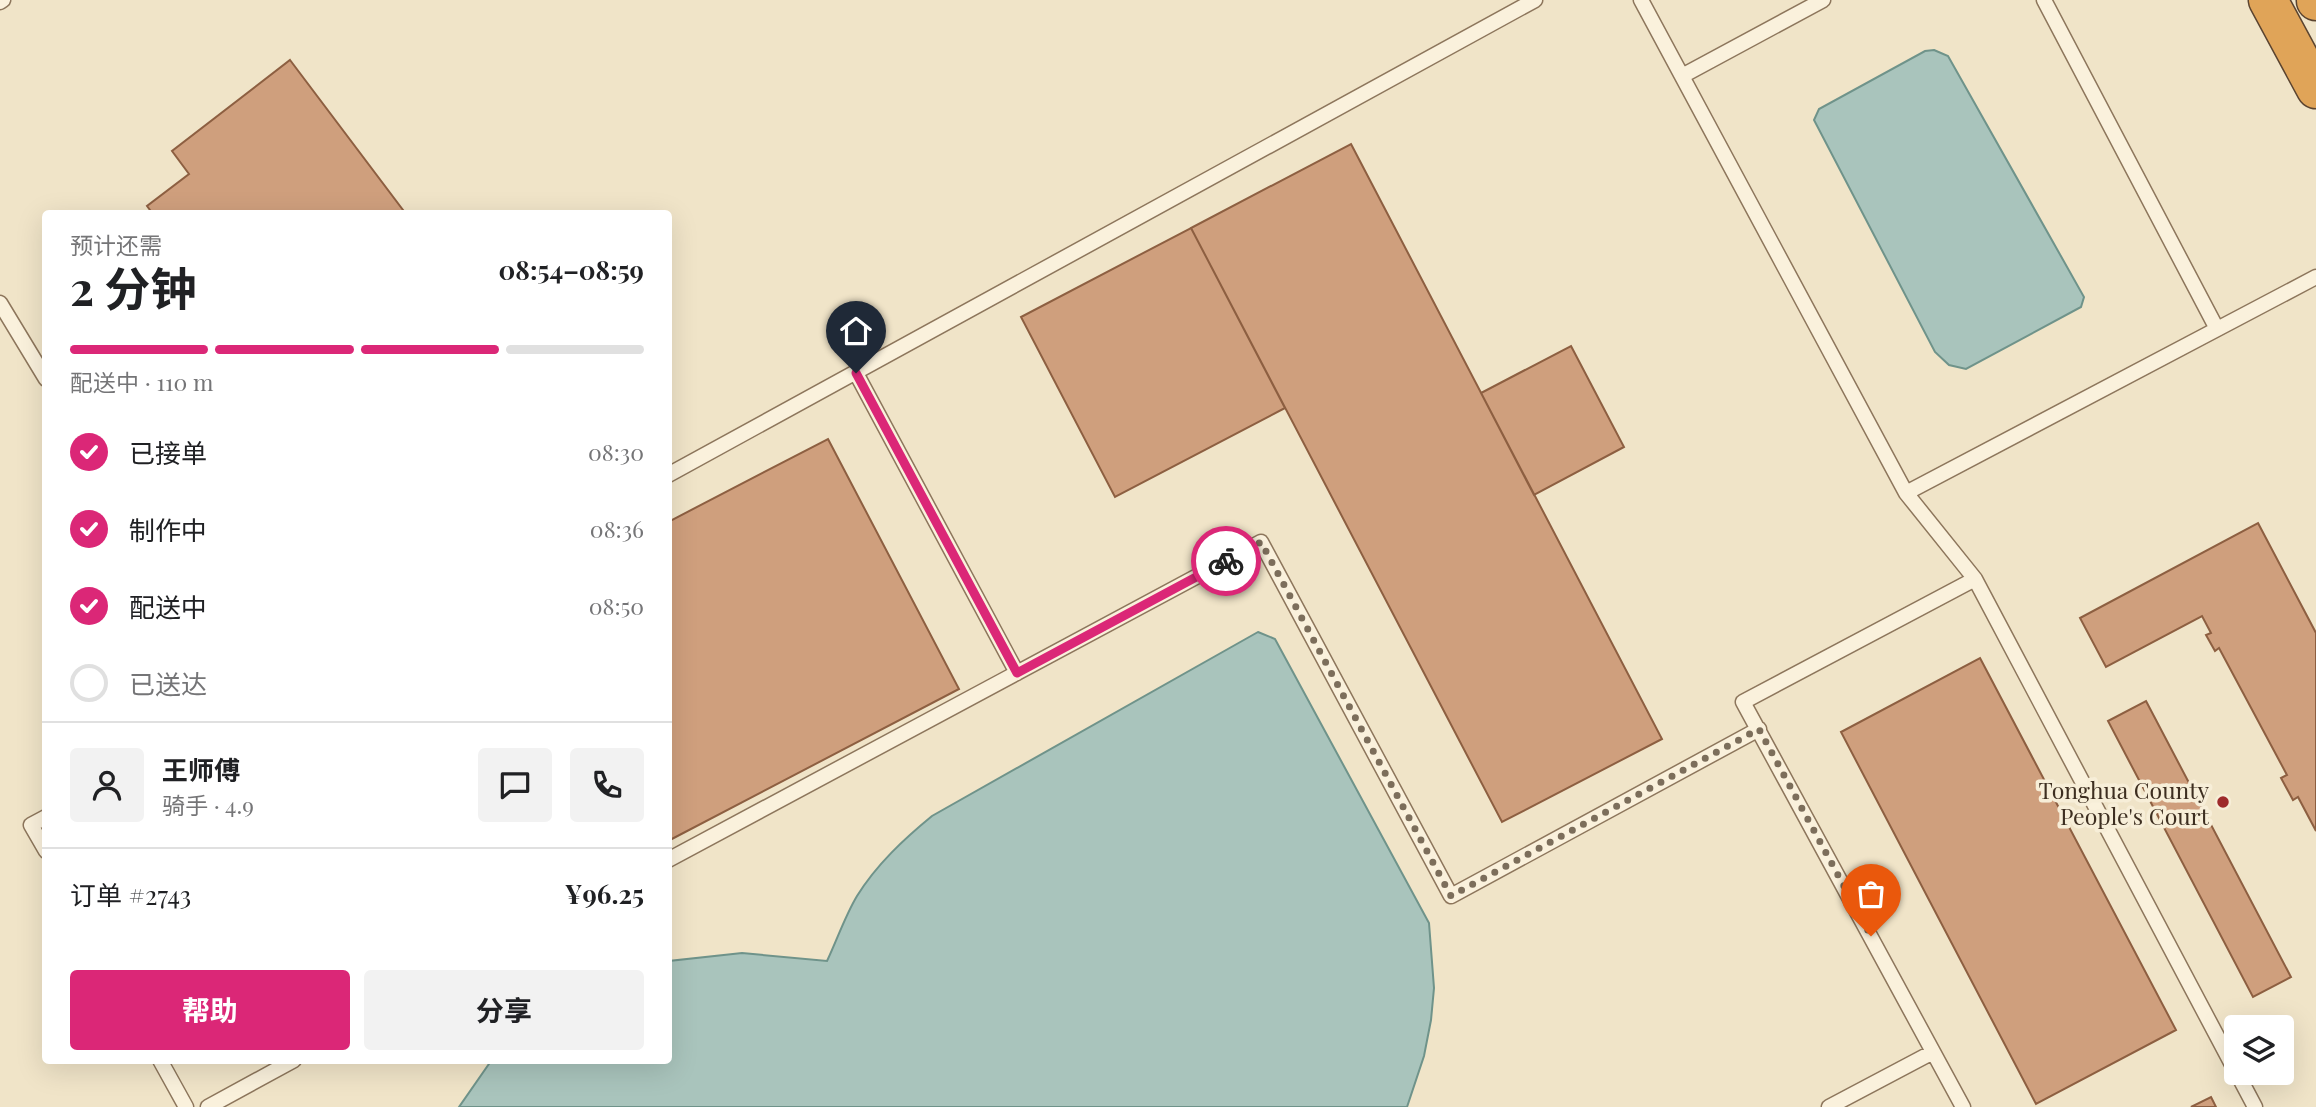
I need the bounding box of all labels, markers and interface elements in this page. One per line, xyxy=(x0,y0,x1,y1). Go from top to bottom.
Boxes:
text: 预计还需 xyxy=(70,229,162,260)
text: 08:54–08:59 xyxy=(499,252,644,287)
text: 2 分钟 xyxy=(70,256,196,318)
pin xyxy=(826,301,886,373)
icon: home xyxy=(837,312,875,350)
text: 配送中 · 110 m xyxy=(70,366,214,397)
icon: check xyxy=(70,433,108,471)
text: 已接单 xyxy=(129,435,207,470)
text: 08:30 xyxy=(588,436,644,467)
icon: check xyxy=(70,510,108,548)
text: 制作中 xyxy=(129,512,207,547)
text: 08:36 xyxy=(590,513,644,544)
courier xyxy=(1191,526,1261,596)
icon: bike xyxy=(1207,542,1245,580)
icon: check xyxy=(70,587,108,625)
text: 配送中 xyxy=(129,589,207,624)
text: 08:50 xyxy=(589,590,644,621)
text: 已送达 xyxy=(129,666,207,701)
button: person xyxy=(70,748,144,822)
button: chat xyxy=(478,748,552,822)
button: phone xyxy=(570,748,644,822)
text: 王师傅 xyxy=(162,752,240,787)
place label: Tonghua County People's Court xyxy=(2038,774,2210,831)
text: 骑手 · 4.9 xyxy=(162,789,254,820)
marker: Tonghua County People's Court xyxy=(2215,794,2231,810)
pin xyxy=(1841,864,1901,936)
icon: bag xyxy=(1852,875,1890,913)
text: ¥96.25 xyxy=(565,876,644,911)
text: 订单 #2743 xyxy=(70,877,191,912)
button: 帮助 xyxy=(70,970,350,1050)
button: 分享 xyxy=(364,970,644,1050)
map controls xyxy=(2224,1015,2294,1085)
button: layers xyxy=(2224,1015,2294,1085)

